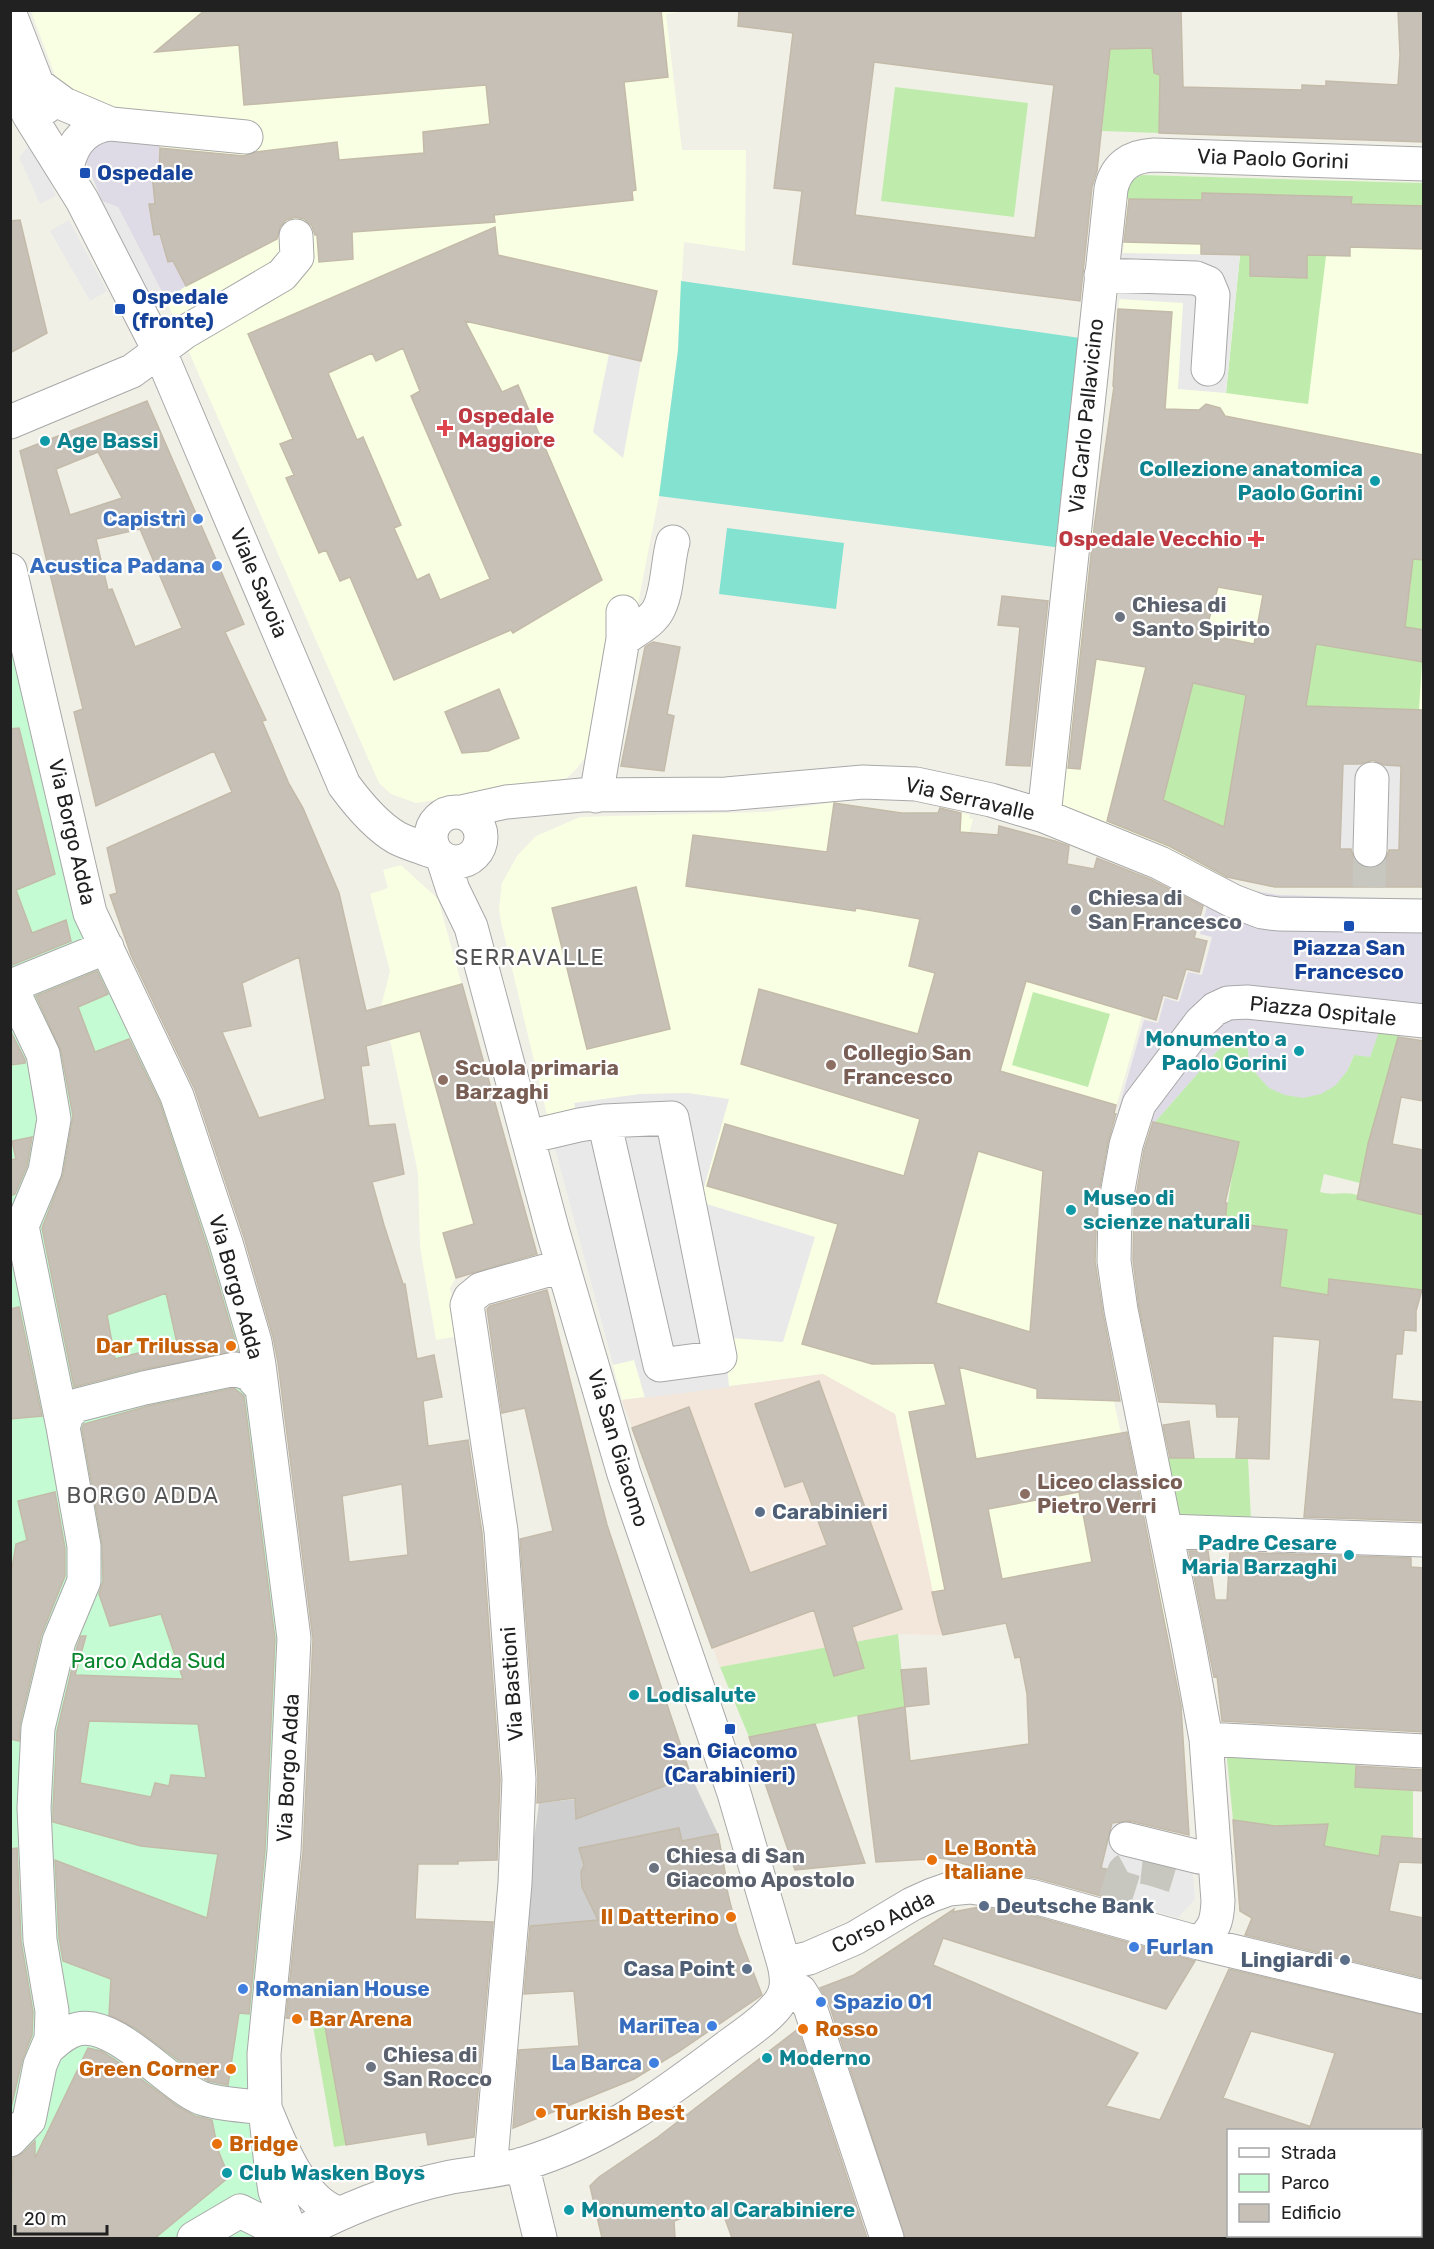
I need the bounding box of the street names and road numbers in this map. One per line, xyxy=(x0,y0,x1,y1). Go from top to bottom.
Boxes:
street label: Via Paolo Gorini xyxy=(1197,143,1349,174)
street label: Via Carlo Pallavicino xyxy=(1063,317,1108,515)
street label: Viale Savoia xyxy=(225,524,294,641)
street label: Via Borgo Adda xyxy=(44,756,101,907)
street label: Via Serravalle xyxy=(903,771,1037,826)
street label: Piazza Ospitale xyxy=(1248,990,1398,1031)
street label: Via Borgo Adda xyxy=(204,1212,269,1362)
street label: Via San Giacomo xyxy=(583,1366,654,1530)
street label: Via Bastioni xyxy=(495,1626,528,1742)
street label: Via Borgo Adda xyxy=(271,1693,304,1843)
street label: Corso Adda xyxy=(827,1885,938,1958)

